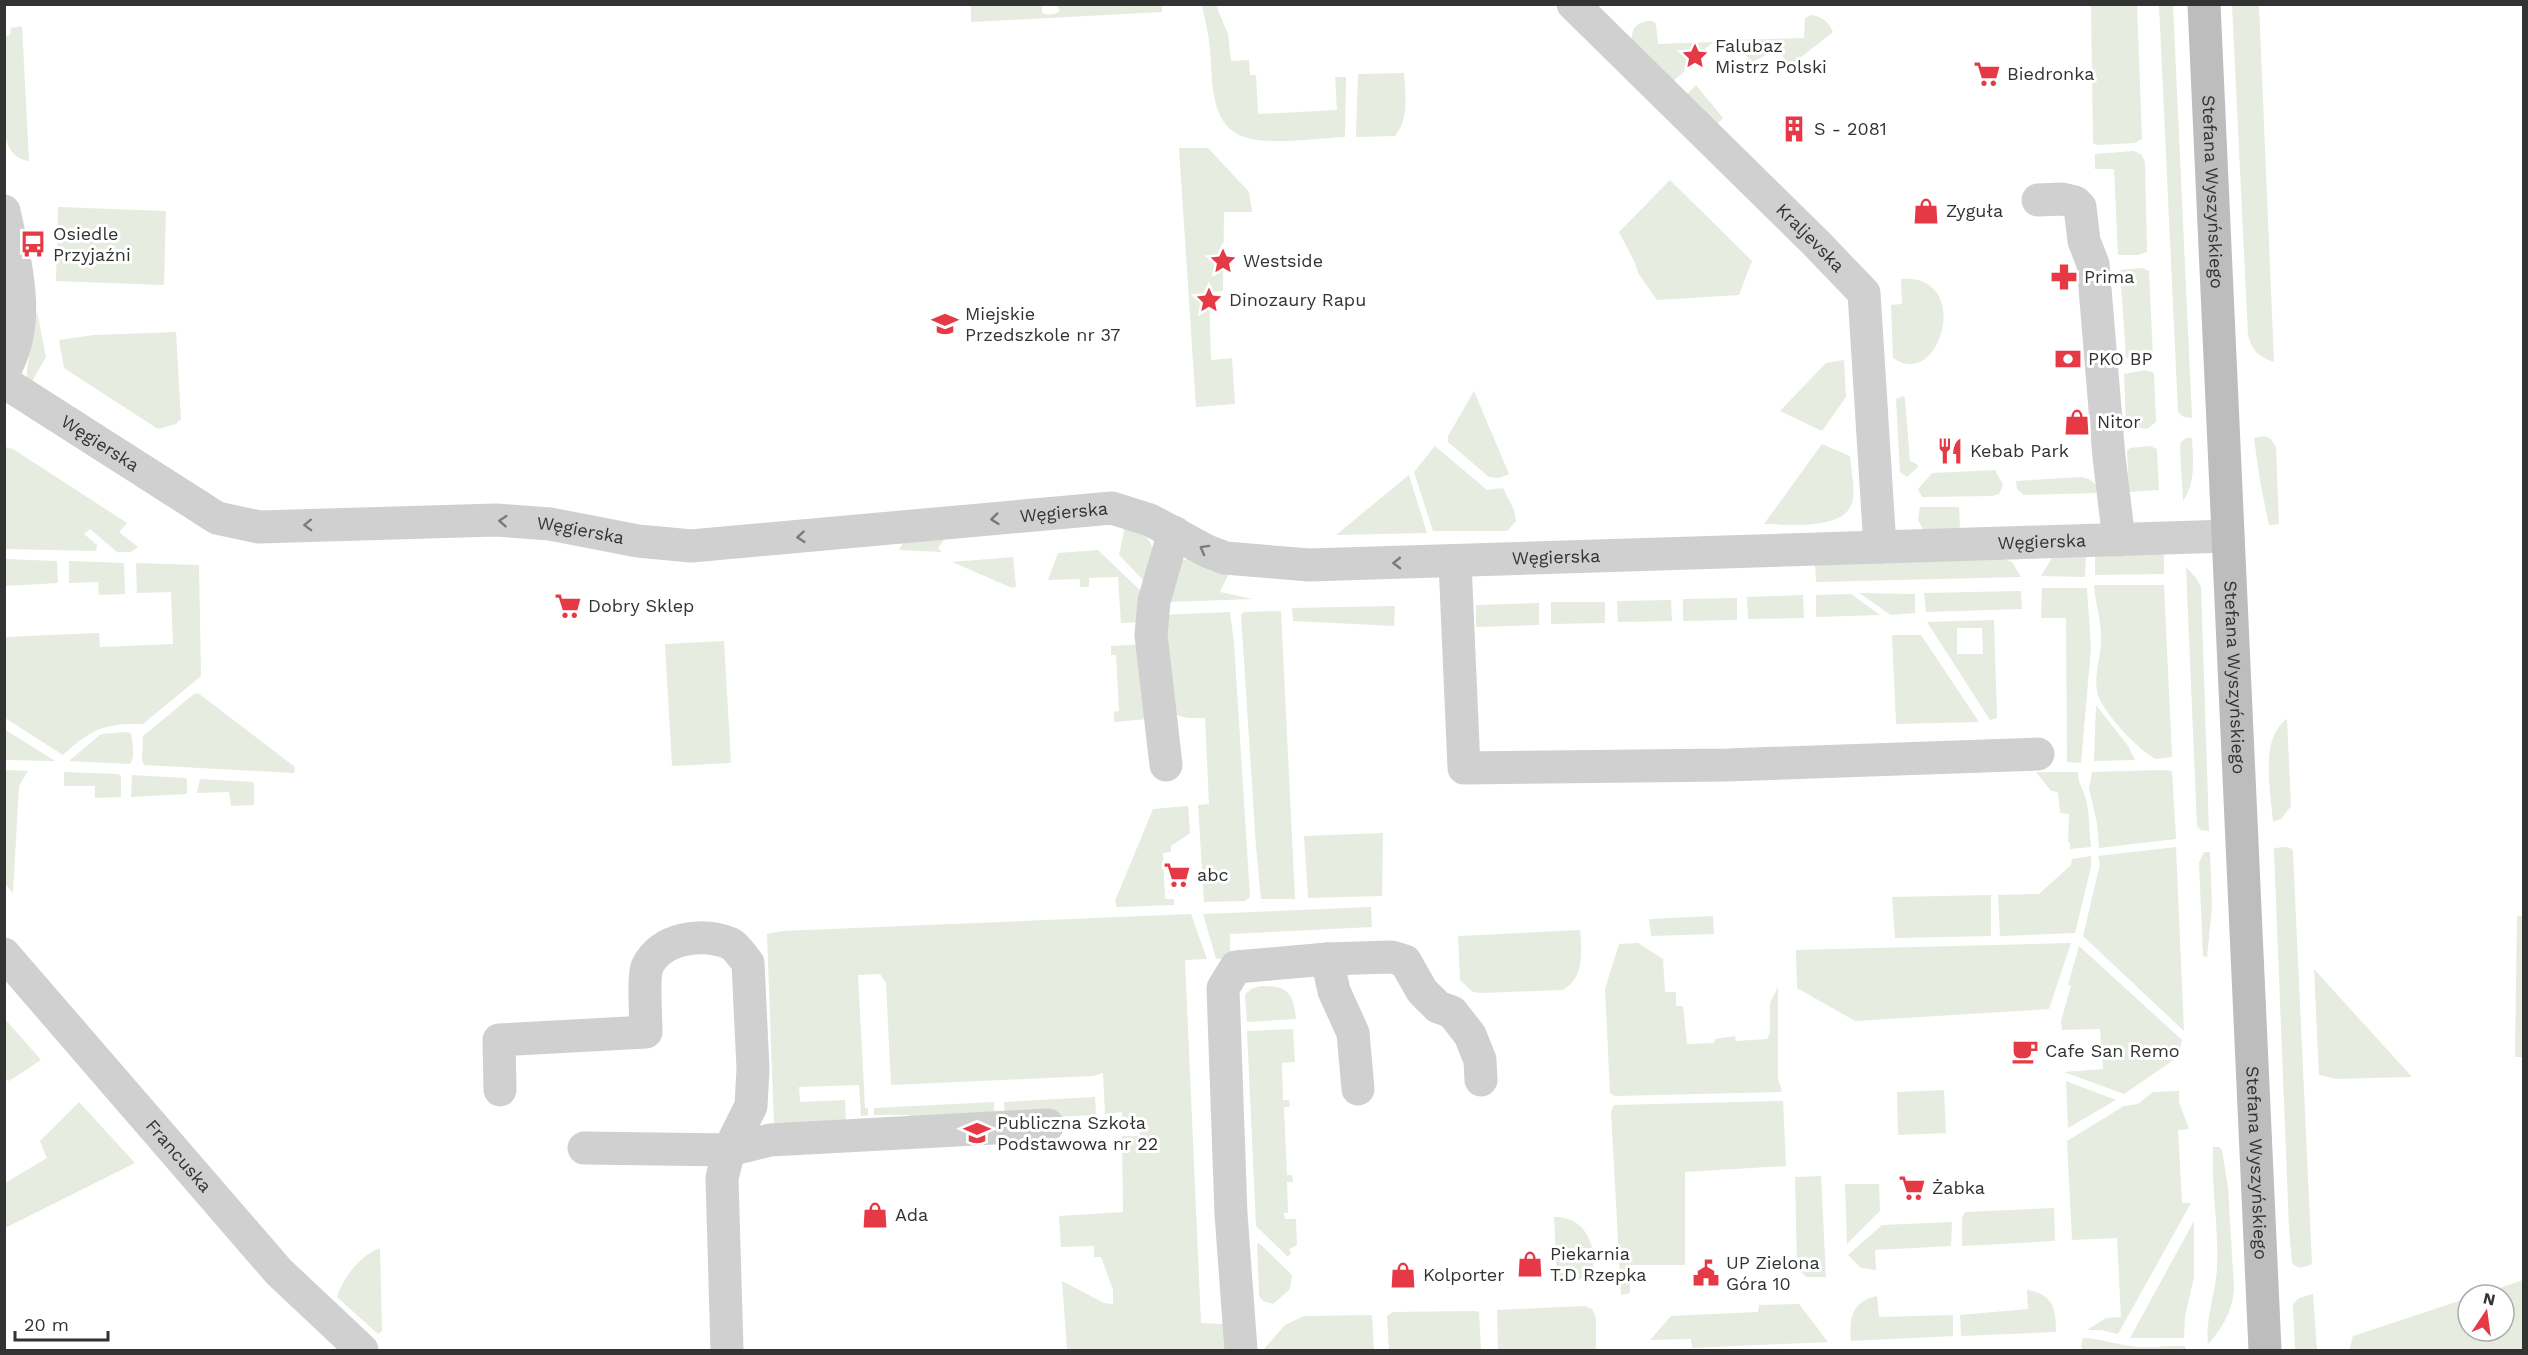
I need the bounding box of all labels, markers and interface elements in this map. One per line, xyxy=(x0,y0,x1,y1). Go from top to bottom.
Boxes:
place label: Falubaz Mistrz Polski xyxy=(1715,35,1827,77)
place icon: Falubaz Mistrz Polski xyxy=(1680,41,1710,71)
supermarket icon: Biedronka xyxy=(1972,59,2002,89)
place label: Biedronka xyxy=(2007,63,2094,84)
street label: Stefana Wyszyńskiego xyxy=(2198,94,2228,289)
building icon: S - 2081 xyxy=(1779,114,1809,144)
place label: S - 2081 xyxy=(1814,118,1887,139)
shop icon: Zyguła xyxy=(1911,196,1941,226)
street label: Kraljevska xyxy=(1772,199,1849,276)
place label: Zyguła xyxy=(1946,200,2003,221)
place label: Osiedle Przyjaźni xyxy=(53,223,131,265)
bus stop icon: Osiedle Przyjaźni xyxy=(18,229,48,259)
place icon: Westside xyxy=(1208,246,1238,276)
place label: Westside xyxy=(1243,250,1323,271)
pharmacy icon: Prima xyxy=(2049,262,2079,292)
place label: Prima xyxy=(2084,266,2134,287)
place icon: Dinozaury Rapu xyxy=(1194,285,1224,315)
place label: Dinozaury Rapu xyxy=(1229,289,1366,310)
place label: Miejskie Przedszkole nr 37 xyxy=(965,303,1120,345)
school or university icon: Miejskie Przedszkole nr 37 xyxy=(930,309,960,339)
bank icon: PKO BP xyxy=(2053,344,2083,374)
place label: PKO BP xyxy=(2088,348,2153,369)
shop icon: Nitor xyxy=(2062,407,2092,437)
street label: Węgierska xyxy=(57,410,143,476)
place label: Nitor xyxy=(2097,411,2141,432)
restaurant icon: Kebab Park xyxy=(1935,436,1965,466)
place label: Kebab Park xyxy=(1970,440,2069,461)
street label: Węgierska xyxy=(1019,497,1109,526)
street label: Węgierska xyxy=(536,512,626,548)
one-way arrow xyxy=(991,512,1000,525)
one-way arrow xyxy=(499,514,508,527)
one-way arrow xyxy=(304,519,313,532)
street label: Węgierska xyxy=(1997,529,2086,553)
one-way arrow xyxy=(796,530,805,543)
one-way arrow xyxy=(1200,545,1211,556)
street label: Węgierska xyxy=(1511,545,1601,569)
one-way arrow xyxy=(1392,557,1401,569)
street label: Stefana Wyszyńskiego xyxy=(2220,580,2250,775)
supermarket icon: Dobry Sklep xyxy=(553,591,583,621)
place label: Dobry Sklep xyxy=(588,595,694,616)
supermarket icon: abc xyxy=(1162,860,1192,890)
place label: abc xyxy=(1197,864,1229,885)
cafe icon: Cafe San Remo xyxy=(2010,1036,2040,1066)
place label: Cafe San Remo xyxy=(2045,1040,2180,1061)
street label: Stefana Wyszyńskiego xyxy=(2242,1065,2272,1260)
place label: Publiczna Szkoła Podstawowa nr 22 xyxy=(997,1112,1158,1154)
street label: Francuska xyxy=(142,1115,216,1196)
school or university icon: Publiczna Szkoła Podstawowa nr 22 xyxy=(962,1118,992,1148)
supermarket icon: Żabka xyxy=(1897,1173,1927,1203)
place label: Żabka xyxy=(1932,1177,1985,1198)
shop icon: Ada xyxy=(860,1200,890,1230)
place label: Ada xyxy=(895,1204,928,1225)
place label: Piekarnia T.D Rzepka xyxy=(1550,1243,1646,1285)
shop icon: Piekarnia T.D Rzepka xyxy=(1515,1249,1545,1279)
place label: UP Zielona Góra 10 xyxy=(1726,1252,1820,1294)
public building icon: UP Zielona Góra 10 xyxy=(1691,1258,1721,1288)
shop icon: Kolporter xyxy=(1388,1260,1418,1290)
place label: Kolporter xyxy=(1423,1264,1505,1285)
north arrow xyxy=(2456,1283,2516,1343)
text: N xyxy=(2481,1288,2497,1309)
scale bar xyxy=(15,1304,108,1342)
text: 20 m xyxy=(24,1314,69,1335)

